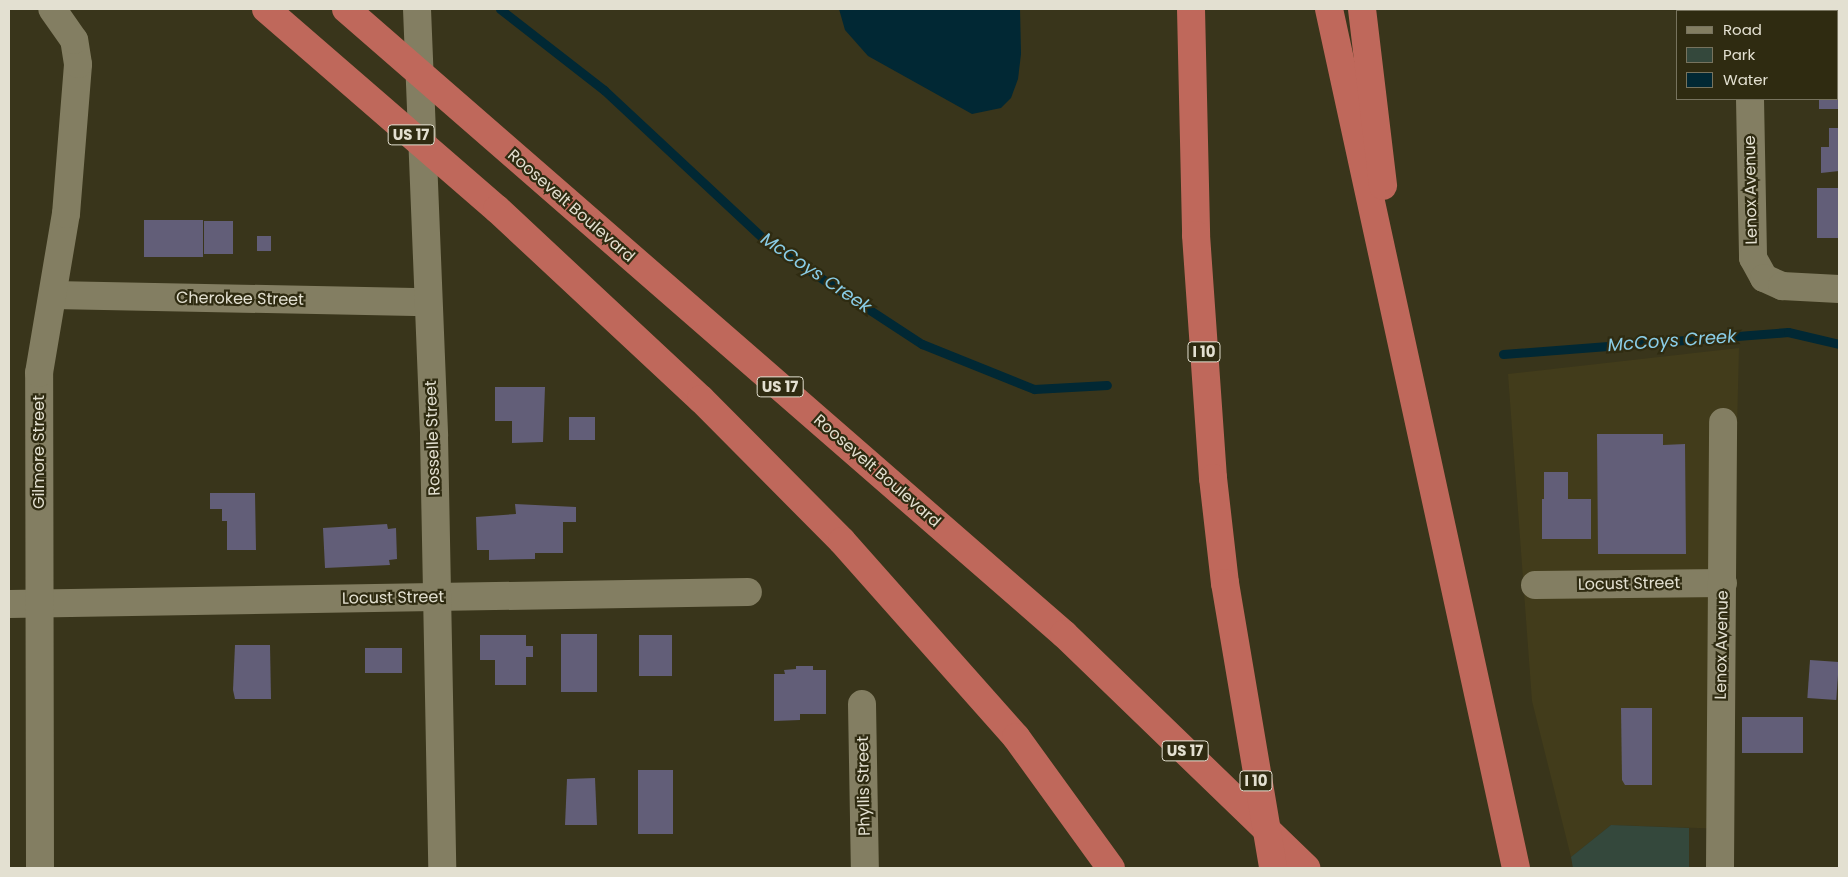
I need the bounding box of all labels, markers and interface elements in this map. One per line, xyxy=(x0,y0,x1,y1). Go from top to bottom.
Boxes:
legend xyxy=(1676,10,1838,100)
text: Road xyxy=(1723,19,1762,40)
text: Park xyxy=(1723,44,1755,65)
text: Water xyxy=(1723,69,1768,90)
road number: US 17 xyxy=(387,122,435,148)
street label: Lenox Avenue xyxy=(1740,135,1762,245)
street label: Roosevelt Boulevard xyxy=(504,146,638,266)
water label: McCoys Creek xyxy=(757,228,875,318)
street label: Cherokee Street xyxy=(176,288,304,310)
water label: McCoys Creek xyxy=(1607,326,1737,356)
road number: I 10 xyxy=(1186,340,1222,364)
road number: US 17 xyxy=(756,374,804,400)
street label: Rosselle Street xyxy=(421,380,445,496)
street label: Gilmore Street xyxy=(29,395,49,509)
street label: Roosevelt Boulevard xyxy=(810,411,944,531)
street label: Locust Street xyxy=(1578,574,1680,594)
street label: Locust Street xyxy=(342,588,444,608)
street label: Lenox Avenue xyxy=(1711,590,1733,700)
street label: Phyllis Street xyxy=(854,736,874,836)
road number: US 17 xyxy=(1161,738,1209,764)
road number: I 10 xyxy=(1238,768,1274,794)

